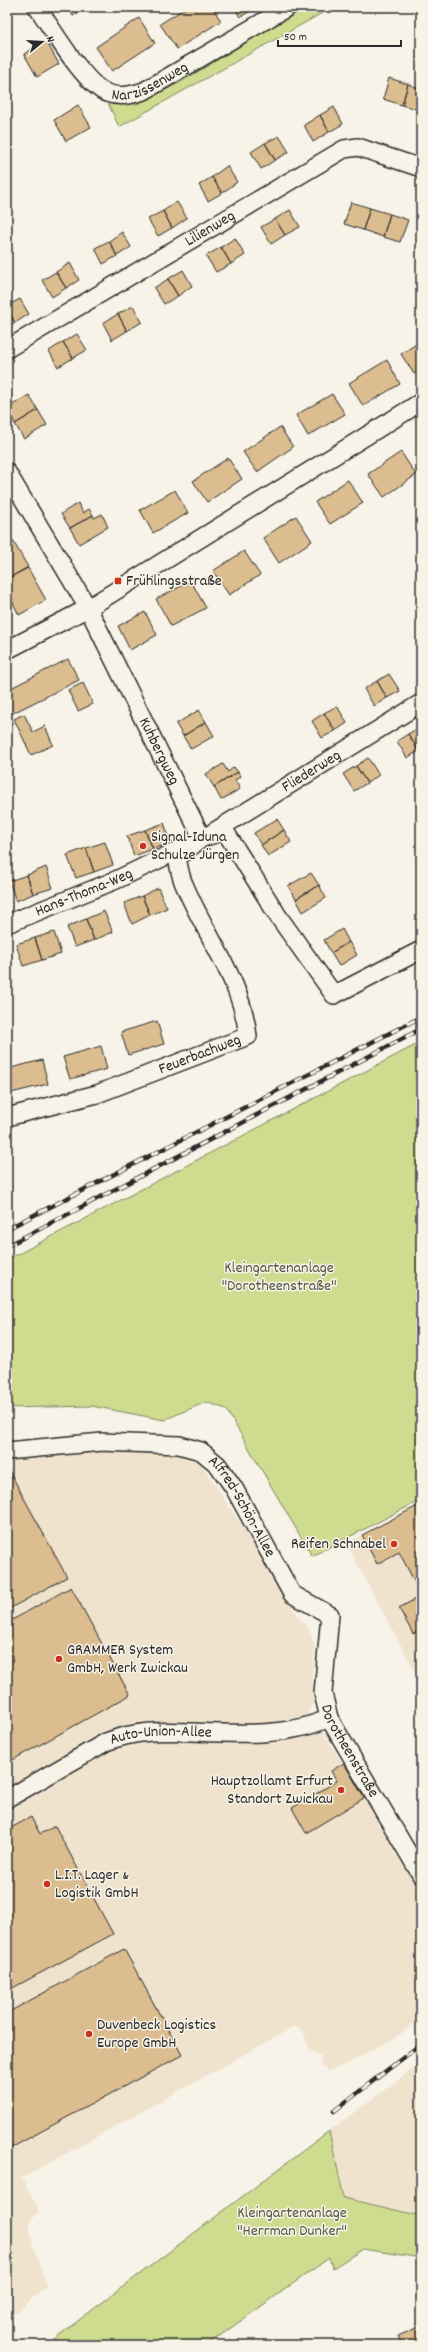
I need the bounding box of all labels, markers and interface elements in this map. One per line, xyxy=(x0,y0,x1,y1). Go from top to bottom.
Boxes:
north arrow xyxy=(22,22,62,62)
scale bar xyxy=(278,22,401,48)
text: 50 m xyxy=(284,29,307,46)
text: N xyxy=(41,34,58,45)
street label: Narzissenweg xyxy=(110,56,193,107)
street label: Lilienweg xyxy=(180,205,239,252)
place label: Frühlingsstraße xyxy=(126,570,222,593)
marker: Frühlingsstraße xyxy=(113,576,123,586)
street label: Kuhbergweg xyxy=(132,713,185,789)
street label: Fliederweg xyxy=(277,744,345,798)
place label: Signal-Iduna Schulze Jürgen xyxy=(151,826,239,867)
marker: Signal-Iduna Schulze Jürgen xyxy=(138,841,148,851)
street label: Hans-Thoma-Weg xyxy=(32,862,136,923)
street label: Feuerbachweg xyxy=(155,1028,244,1081)
park label: Kleingartenanlage "Dorotheenstraße" xyxy=(221,1257,337,1298)
street label: Alfred-Schön-Allee xyxy=(203,1450,281,1561)
place label: Reifen Schnabel xyxy=(291,1533,386,1556)
marker: Reifen Schnabel xyxy=(389,1539,399,1549)
place label: GRAMMER System GmbH, Werk Zwickau xyxy=(67,1639,188,1680)
marker: GRAMMER System GmbH, Werk Zwickau xyxy=(54,1654,64,1664)
street label: Dorotheenstraße xyxy=(315,1702,385,1802)
street label: Auto-Union-Allee xyxy=(106,1720,212,1751)
place label: Hauptzollamt Erfurt Standort Zwickau xyxy=(211,1770,333,1811)
marker: Hauptzollamt Erfurt Standort Zwickau xyxy=(336,1785,346,1795)
place label: L.I.T. Lager & Logistik GmbH xyxy=(55,1864,139,1905)
marker: L.I.T. Lager & Logistik GmbH xyxy=(42,1879,52,1889)
place label: Duvenbeck Logistics Europe GmbH xyxy=(97,2014,216,2055)
marker: Duvenbeck Logistics Europe GmbH xyxy=(84,2029,94,2039)
park label: Kleingartenanlage "Herrman Dunker" xyxy=(237,2202,347,2243)

